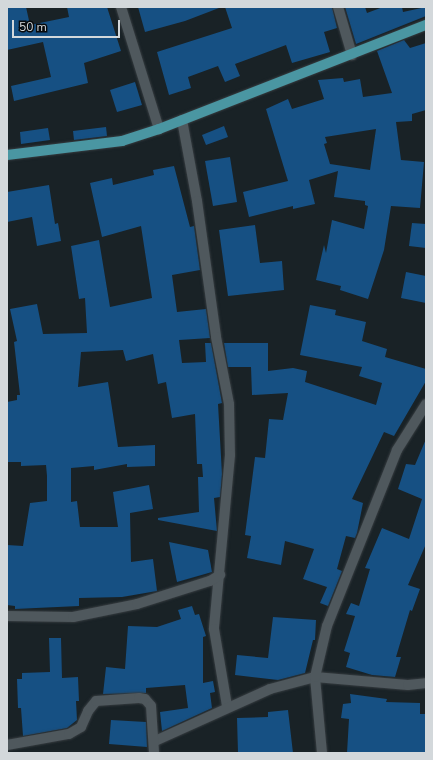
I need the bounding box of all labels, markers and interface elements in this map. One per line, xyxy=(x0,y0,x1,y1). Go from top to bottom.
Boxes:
scale bar xyxy=(14,12,122,38)
text: 50 m xyxy=(19,19,47,35)

